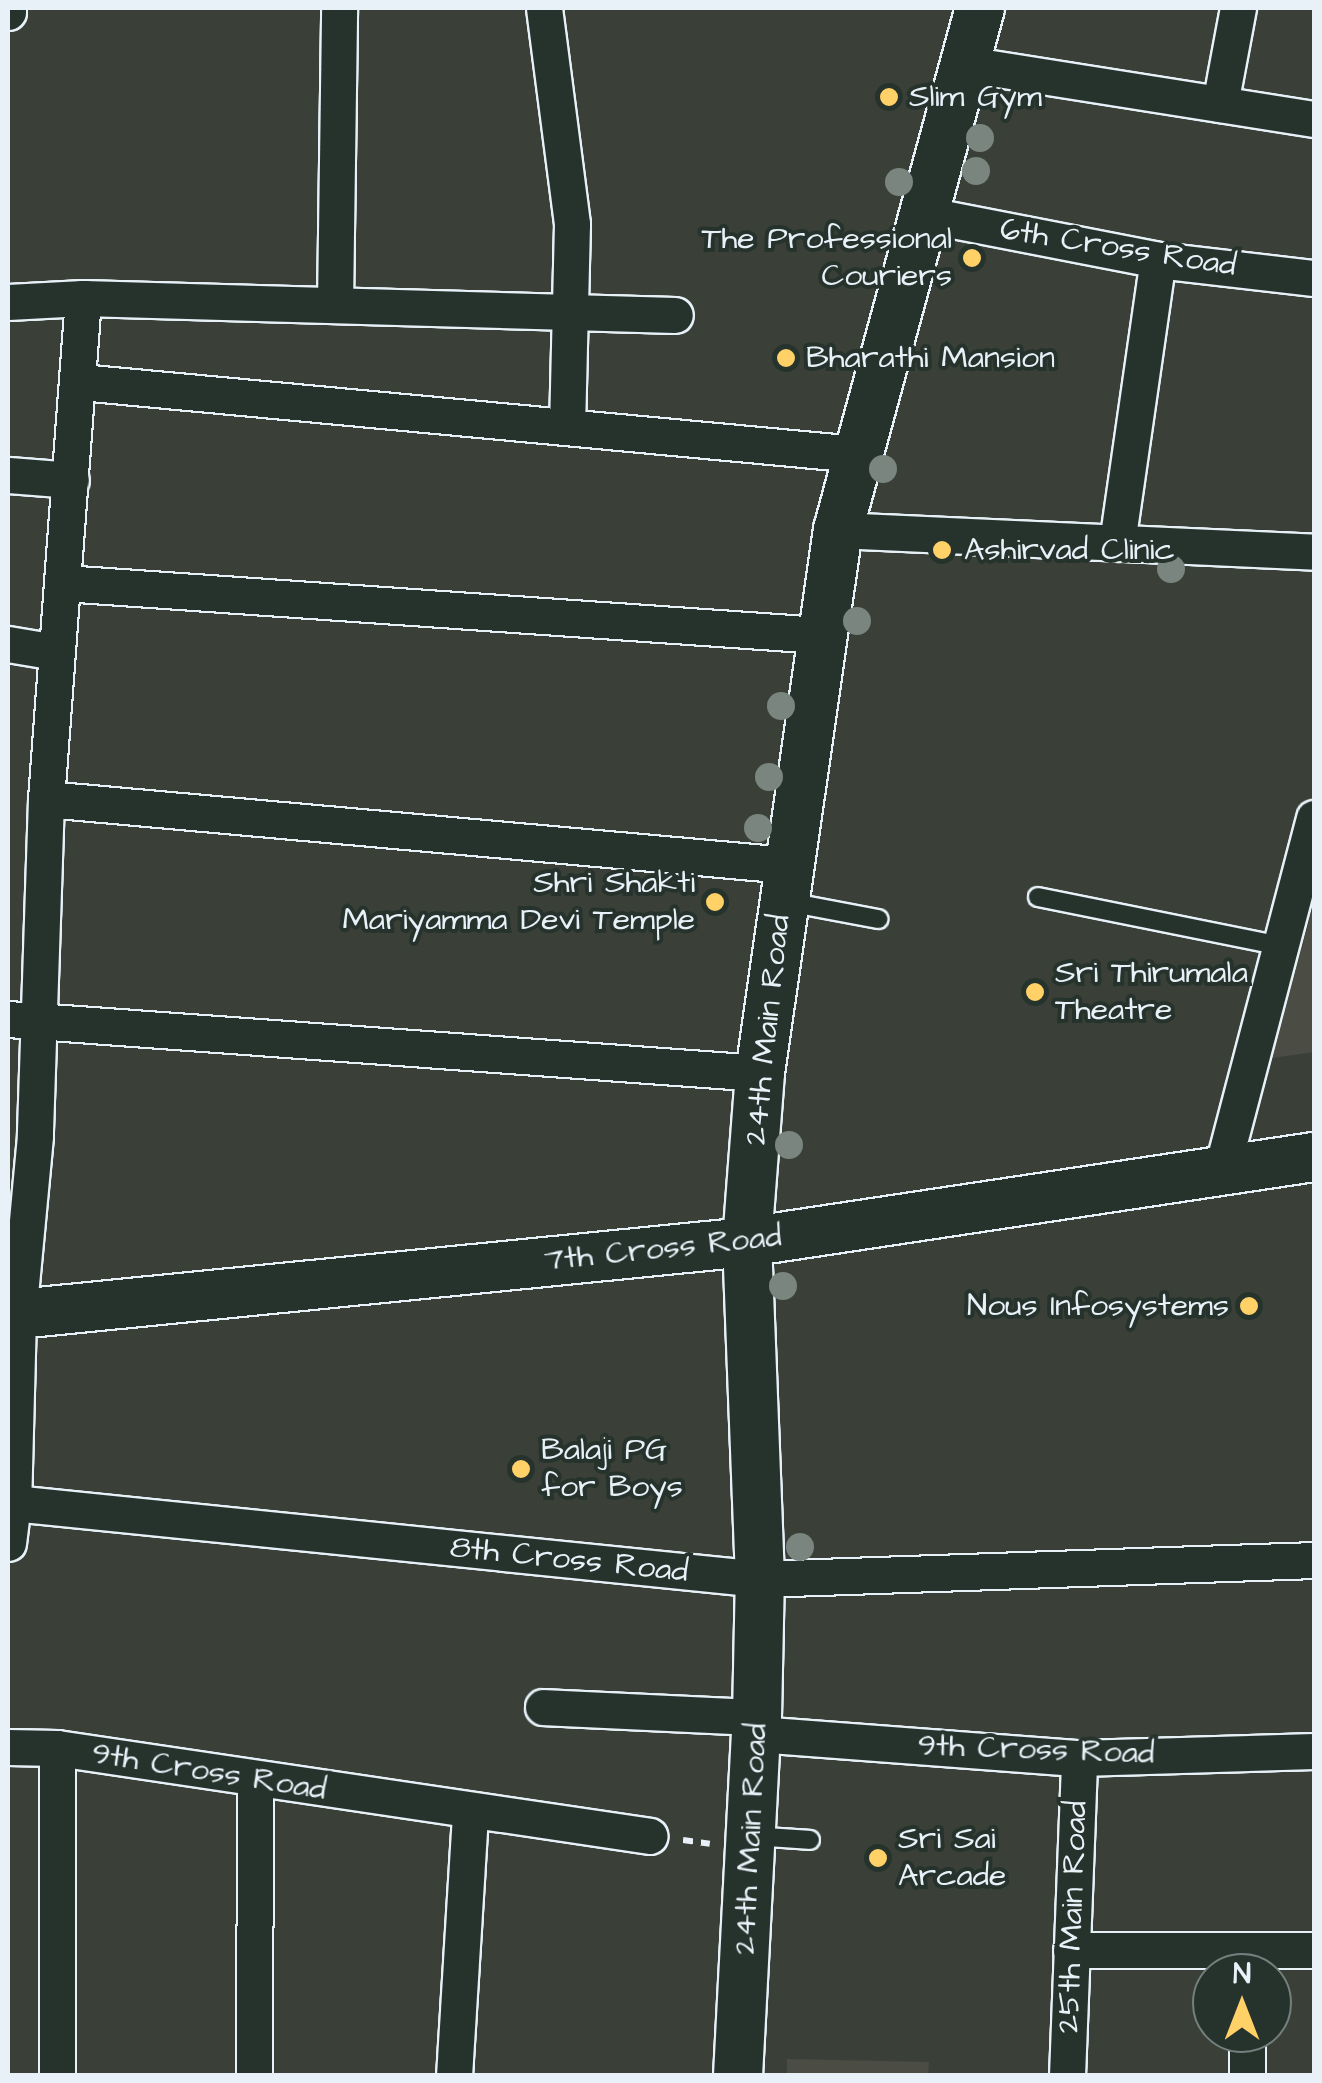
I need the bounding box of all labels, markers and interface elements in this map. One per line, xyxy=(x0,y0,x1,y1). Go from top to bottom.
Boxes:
place label: Slim Gym xyxy=(909,78,1042,116)
marker: Slim Gym xyxy=(878,86,900,108)
street label: 6th Cross Road xyxy=(997,210,1239,286)
place label: The Professional Couriers xyxy=(701,221,952,296)
marker: The Professional Couriers xyxy=(961,247,983,269)
place label: Bharathi Mansion xyxy=(806,339,1055,377)
marker: Bharathi Mansion xyxy=(775,347,797,369)
place label: Ashirvad Clinic xyxy=(964,531,1175,569)
marker: Ashirvad Clinic xyxy=(929,537,955,563)
place label: Shri Shakti Mariyamma Devi Temple xyxy=(342,865,695,940)
marker: Shri Shakti Mariyamma Devi Temple xyxy=(704,891,726,913)
street label: 24th Main Road xyxy=(737,913,799,1147)
place label: Sri Thirumala Theatre xyxy=(1055,955,1248,1030)
marker: Sri Thirumala Theatre xyxy=(1024,981,1046,1003)
street label: 7th Cross Road xyxy=(543,1217,783,1281)
place label: Nous Infosystems xyxy=(967,1287,1229,1325)
marker: Nous Infosystems xyxy=(1238,1295,1260,1317)
place label: Balaji PG for Boys xyxy=(541,1432,683,1507)
marker: Balaji PG for Boys xyxy=(510,1458,532,1480)
street label: 8th Cross Road xyxy=(448,1528,690,1592)
street label: 24th Main Road xyxy=(726,1722,776,1956)
street label: 9th Cross Road xyxy=(917,1727,1155,1773)
street label: 9th Cross Road xyxy=(89,1735,329,1809)
street label: 25th Main Road xyxy=(1050,1800,1096,2034)
place label: Sri Sai Arcade xyxy=(898,1821,1006,1896)
marker: Sri Sai Arcade xyxy=(867,1847,889,1869)
north arrow xyxy=(1192,1953,1292,2053)
text: N xyxy=(1233,1955,1251,1994)

